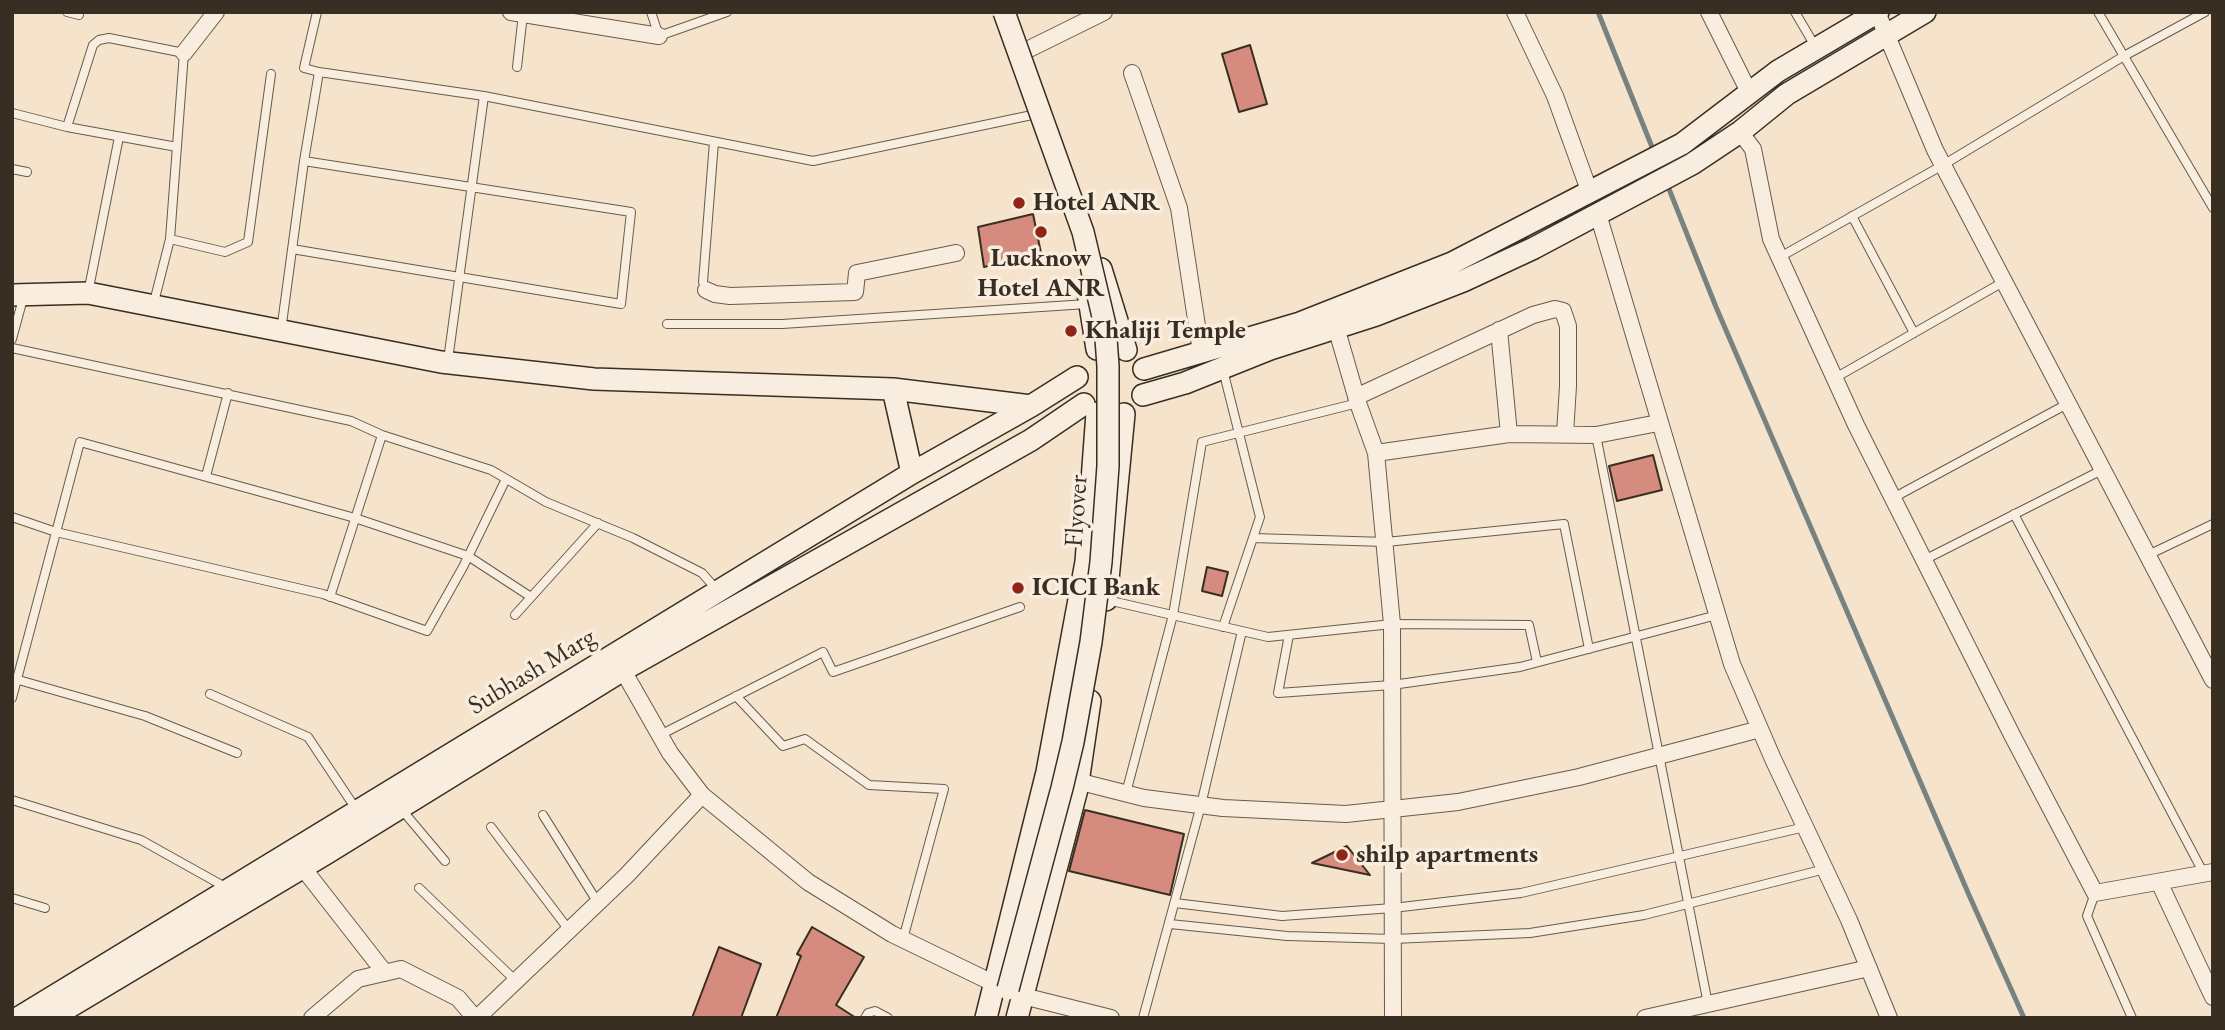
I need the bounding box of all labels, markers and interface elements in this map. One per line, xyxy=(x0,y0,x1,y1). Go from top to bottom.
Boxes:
place label: Hotel ANR xyxy=(1033,187,1160,219)
marker: Hotel ANR xyxy=(1011,195,1027,211)
marker: Lucknow Hotel ANR xyxy=(1033,224,1049,240)
place label: Lucknow Hotel ANR xyxy=(977,243,1105,304)
place label: Khaliji Temple xyxy=(1085,315,1246,347)
marker: Khaliji Temple xyxy=(1063,323,1079,339)
street label: Flyover xyxy=(1059,474,1095,548)
place label: ICICI Bank xyxy=(1032,572,1160,604)
marker: ICICI Bank xyxy=(1010,580,1026,596)
street label: Subhash Marg xyxy=(463,622,601,722)
place label: shilp apartments xyxy=(1356,839,1538,871)
marker: shilp apartments xyxy=(1334,847,1350,863)

